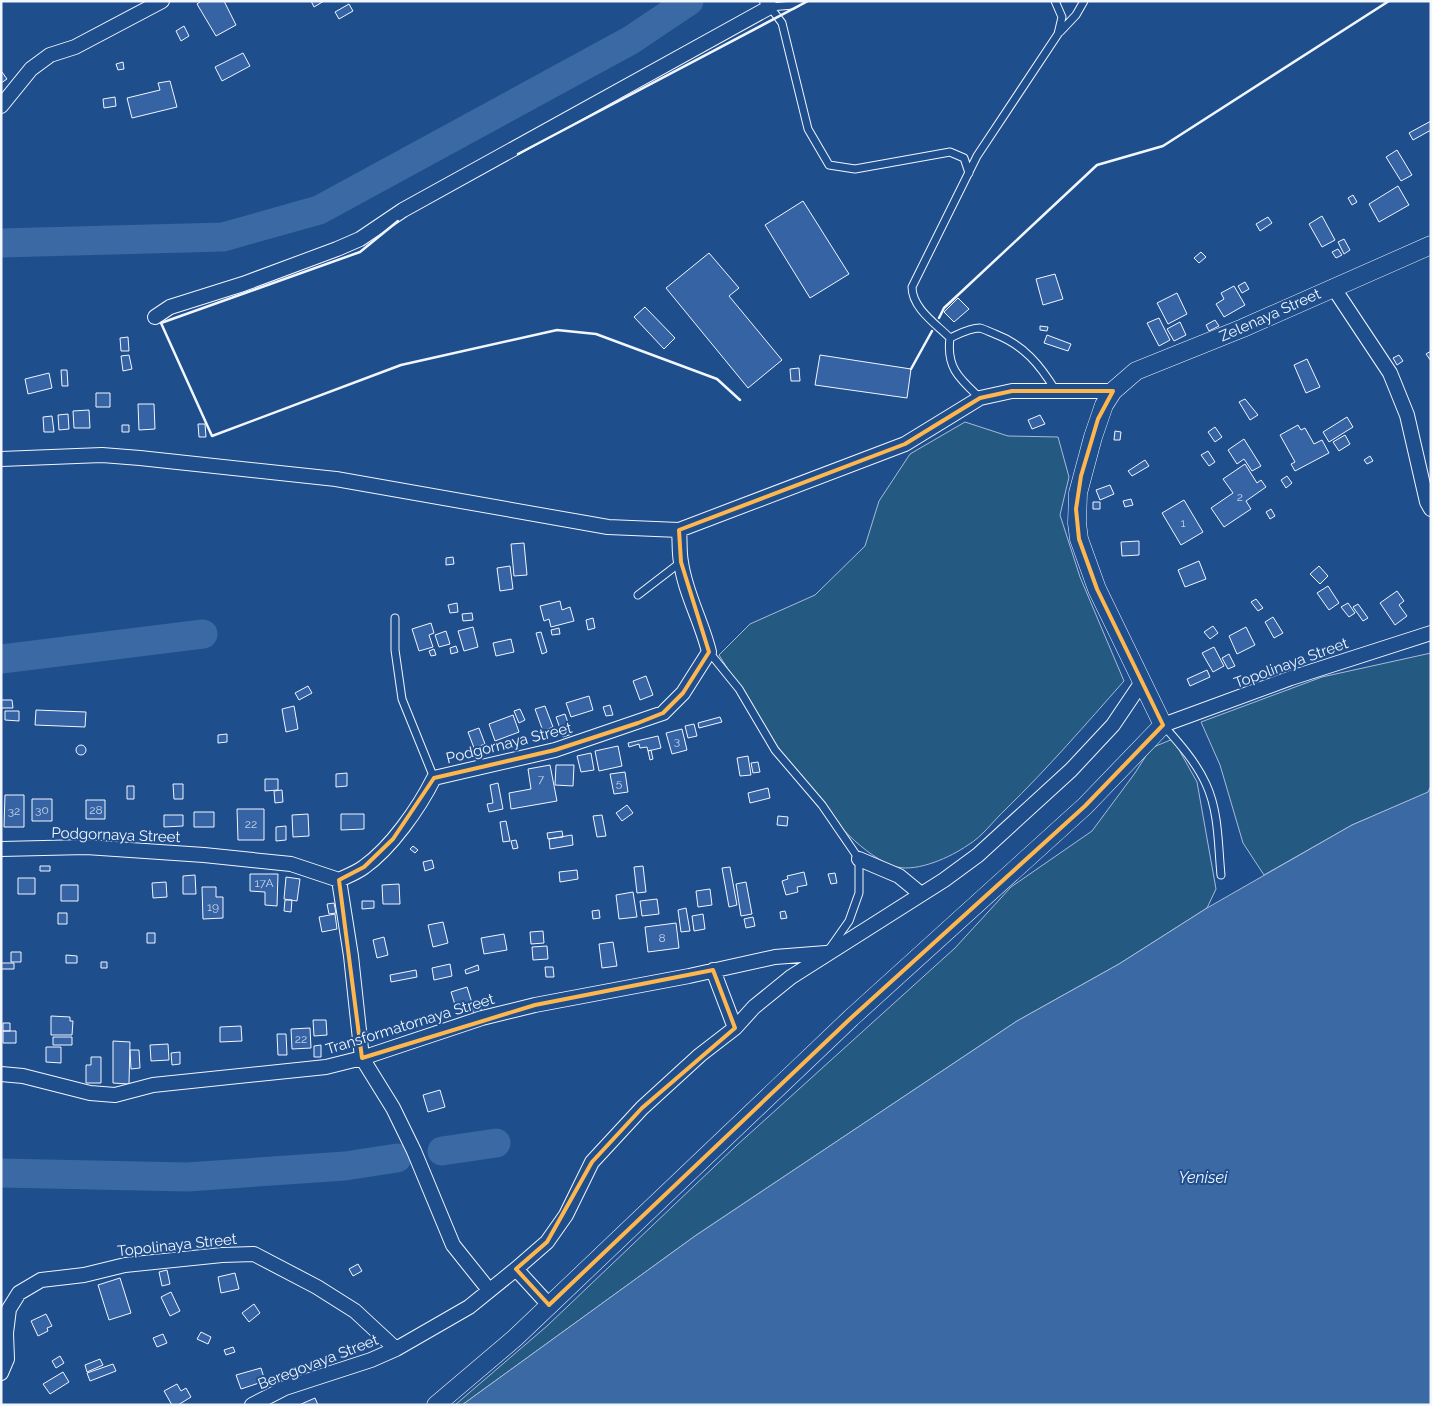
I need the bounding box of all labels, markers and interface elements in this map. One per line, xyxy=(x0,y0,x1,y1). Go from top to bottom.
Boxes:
street label: Zelenaya Street xyxy=(1217,285,1323,345)
house number: 2 xyxy=(1237,490,1243,504)
house number: 1 xyxy=(1180,516,1186,530)
street label: Topolinaya Street xyxy=(1231,634,1351,692)
street label: Podgornaya Street xyxy=(444,719,574,767)
house number: 3 xyxy=(674,734,680,748)
house number: 7 xyxy=(538,772,545,786)
house number: 5 xyxy=(616,776,623,790)
house number: 30 xyxy=(35,803,49,817)
house number: 28 xyxy=(89,803,103,817)
house number: 32 xyxy=(8,804,20,818)
house number: 22 xyxy=(245,817,257,831)
street label: Podgornaya Street xyxy=(51,824,181,846)
house number: 17А xyxy=(254,876,274,890)
house number: 19 xyxy=(207,900,219,914)
house number: 8 xyxy=(658,931,666,945)
street label: Transformatornaya Street xyxy=(324,990,496,1058)
house number: 22 xyxy=(295,1032,307,1046)
water label: Yenisei xyxy=(1179,1168,1228,1187)
street label: Topolinaya Street xyxy=(116,1230,238,1260)
street label: Beregovaya Street xyxy=(255,1331,381,1393)

